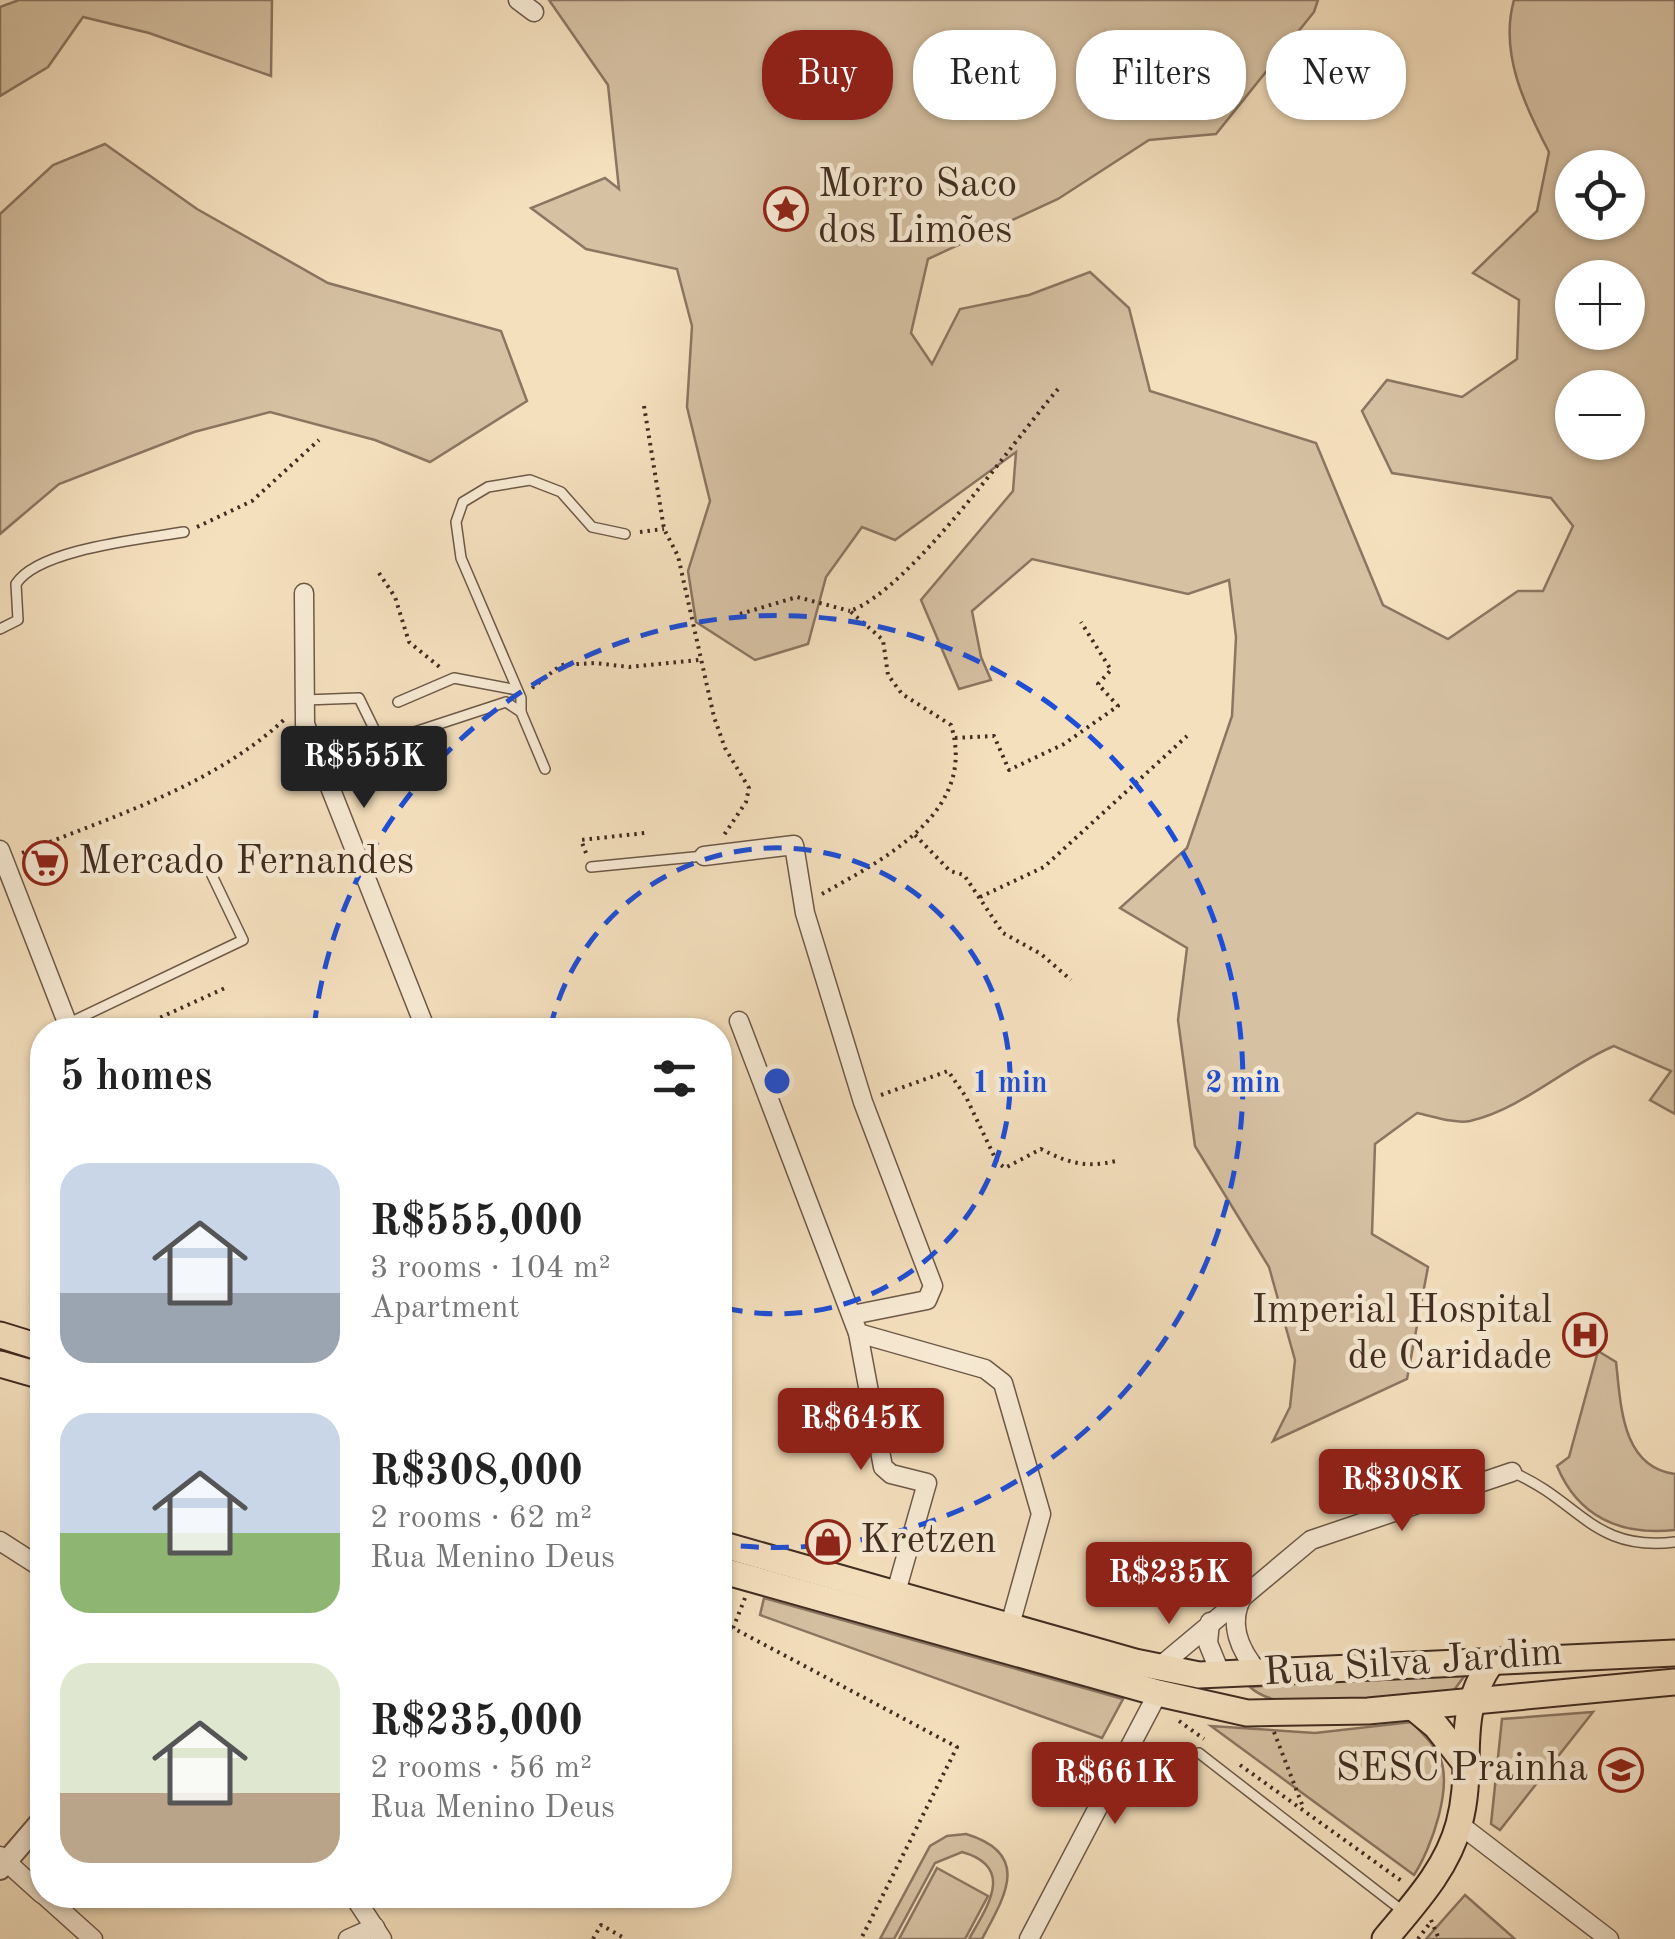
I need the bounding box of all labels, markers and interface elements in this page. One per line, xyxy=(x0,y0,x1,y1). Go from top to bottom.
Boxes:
chip: Buy xyxy=(762,30,893,120)
chip: Rent xyxy=(913,30,1056,120)
chip: Filters xyxy=(1076,30,1246,120)
chip: New xyxy=(1266,30,1406,120)
map controls xyxy=(1555,150,1645,460)
button: locate xyxy=(1555,150,1645,240)
place label: Morro Saco dos Limões xyxy=(818,166,1017,252)
place icon: Morro Saco dos Limões xyxy=(763,186,809,232)
button: + xyxy=(1555,260,1645,350)
button: − xyxy=(1555,370,1645,460)
pin: R$555K xyxy=(283,726,445,811)
text: R$555K xyxy=(303,742,425,774)
supermarket icon: Mercado Fernandes xyxy=(22,840,68,886)
place label: Mercado Fernandes xyxy=(78,843,414,883)
icon: filters xyxy=(647,1051,702,1106)
text: 5 homes xyxy=(60,1057,212,1099)
centre of rings xyxy=(759,1063,795,1099)
text: 1 min xyxy=(972,1069,1048,1099)
text: 2 min xyxy=(1205,1069,1281,1099)
text: R$555,000 xyxy=(370,1202,583,1244)
icon: home xyxy=(140,1203,260,1323)
text: 3 rooms · 104 m² xyxy=(370,1253,611,1285)
place label: Imperial Hospital de Caridade xyxy=(1252,1292,1552,1378)
text: Apartment xyxy=(370,1293,520,1325)
hospital icon: Imperial Hospital de Caridade xyxy=(1562,1312,1608,1358)
pin: R$645K xyxy=(780,1388,942,1473)
text: R$645K xyxy=(800,1404,922,1436)
pin: R$308K xyxy=(1321,1449,1483,1534)
text: R$308,000 xyxy=(370,1452,583,1494)
icon: home xyxy=(140,1453,260,1573)
text: R$308K xyxy=(1341,1465,1463,1497)
text: 2 rooms · 62 m² xyxy=(370,1503,592,1535)
shop icon: Kretzen xyxy=(805,1519,851,1565)
place label: Kretzen xyxy=(860,1522,997,1562)
pin: R$235K xyxy=(1088,1542,1250,1627)
text: Rua Menino Deus xyxy=(370,1543,615,1575)
text: R$235K xyxy=(1108,1558,1230,1590)
street label: Rua Silva Jardim xyxy=(1262,1634,1564,1694)
text: R$235,000 xyxy=(370,1702,583,1744)
icon: home xyxy=(140,1703,260,1823)
pin: R$661K xyxy=(1034,1742,1196,1827)
school or university icon: SESC Prainha xyxy=(1598,1747,1644,1793)
place label: SESC Prainha xyxy=(1336,1750,1588,1790)
text: 2 rooms · 56 m² xyxy=(370,1753,592,1785)
text: R$661K xyxy=(1054,1758,1176,1790)
text: Rua Menino Deus xyxy=(370,1793,615,1825)

